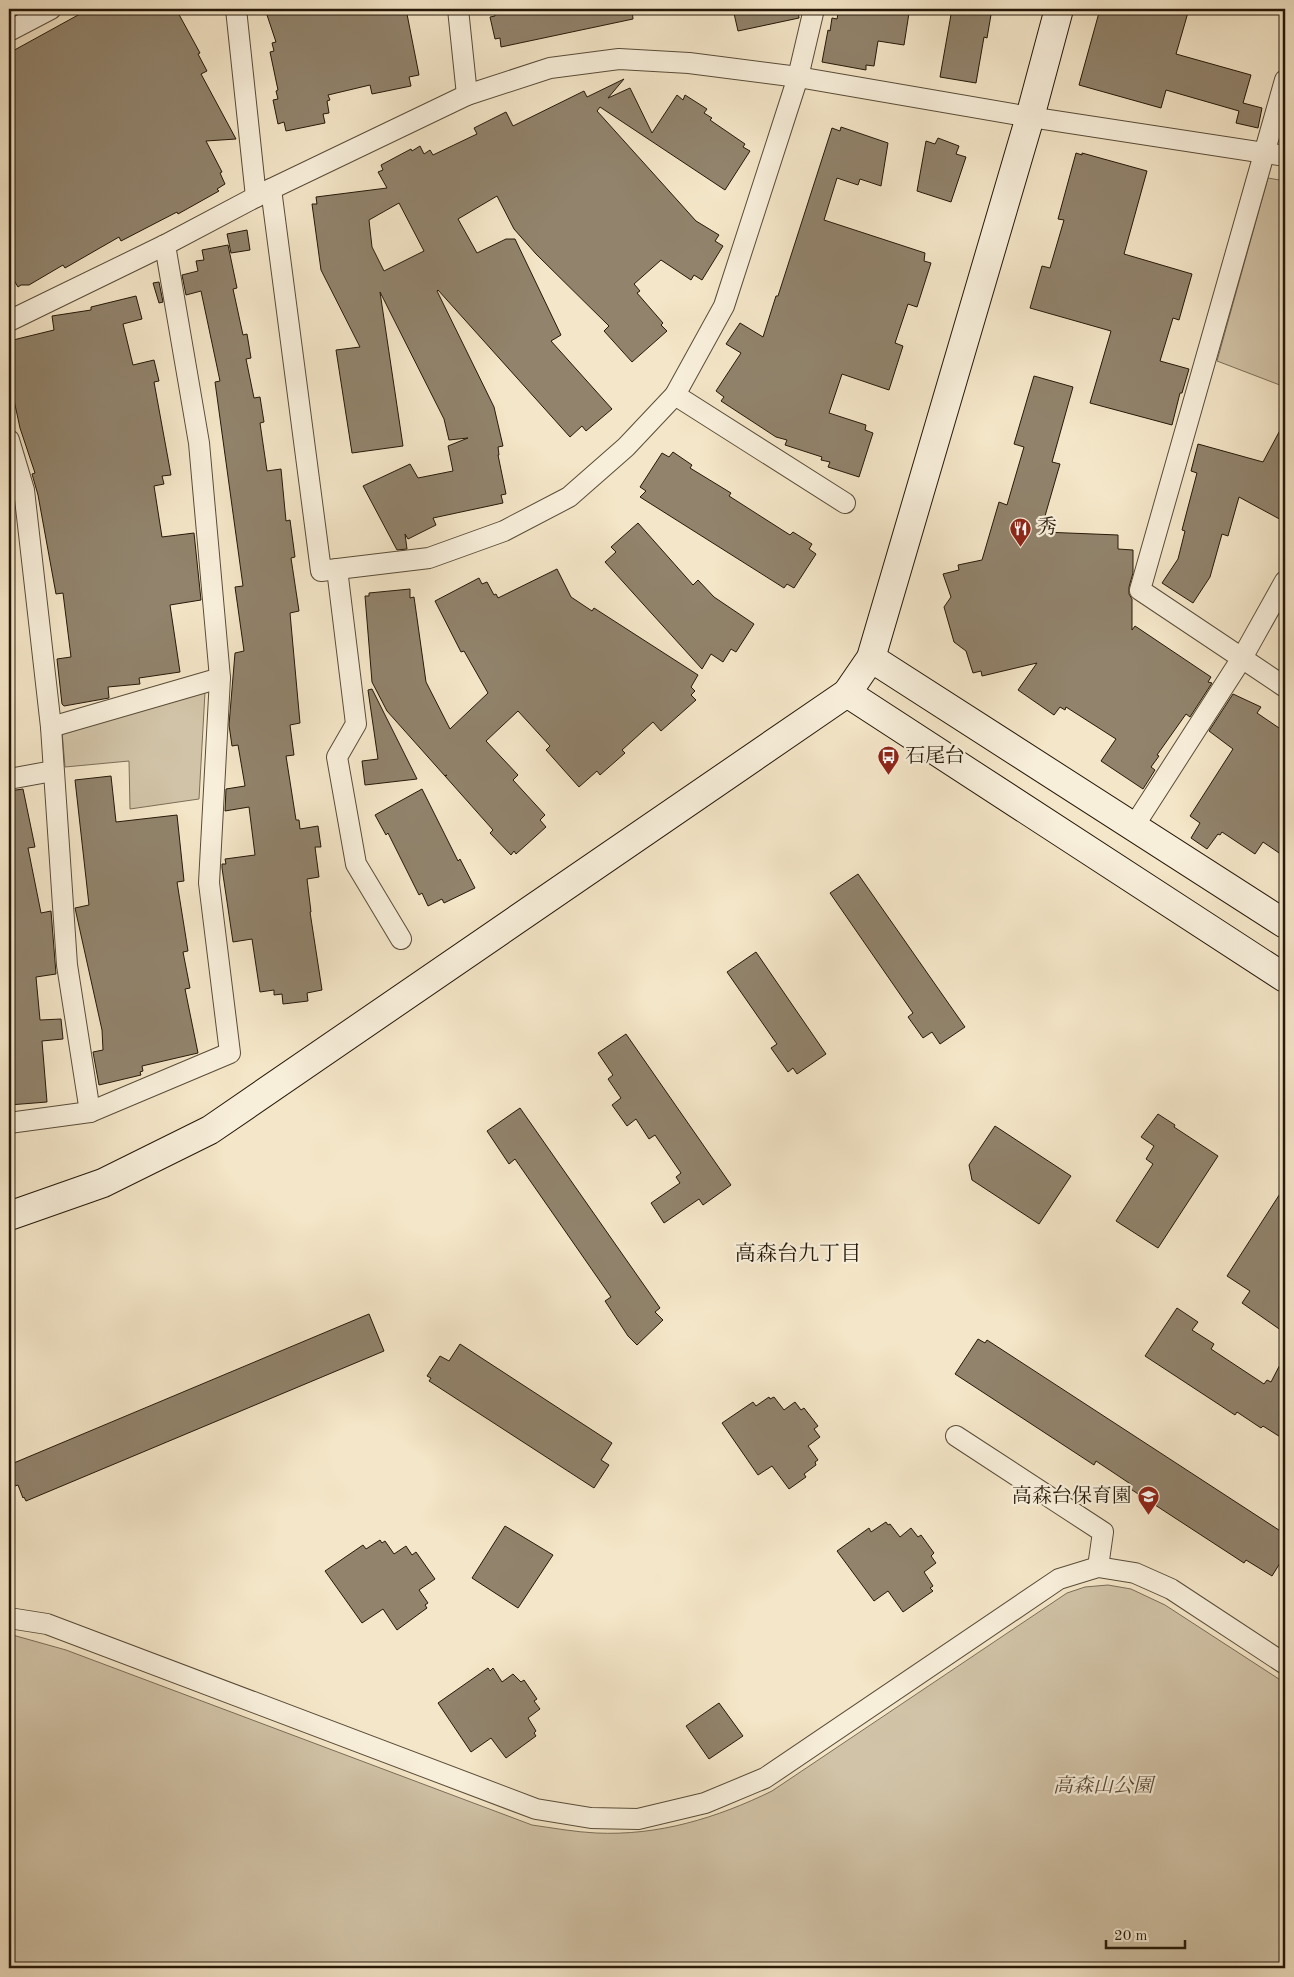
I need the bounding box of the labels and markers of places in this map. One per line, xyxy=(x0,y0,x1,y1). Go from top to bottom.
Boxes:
restaurant icon: 秀 xyxy=(1009,516,1033,547)
place label: 秀 xyxy=(1037,516,1057,538)
place label: 石尾台 xyxy=(905,744,965,767)
bus stop icon: 石尾台 xyxy=(877,745,901,776)
place label: 高森台保育園 xyxy=(1012,1484,1132,1507)
school or university icon: 高森台保育園 xyxy=(1136,1485,1160,1516)

